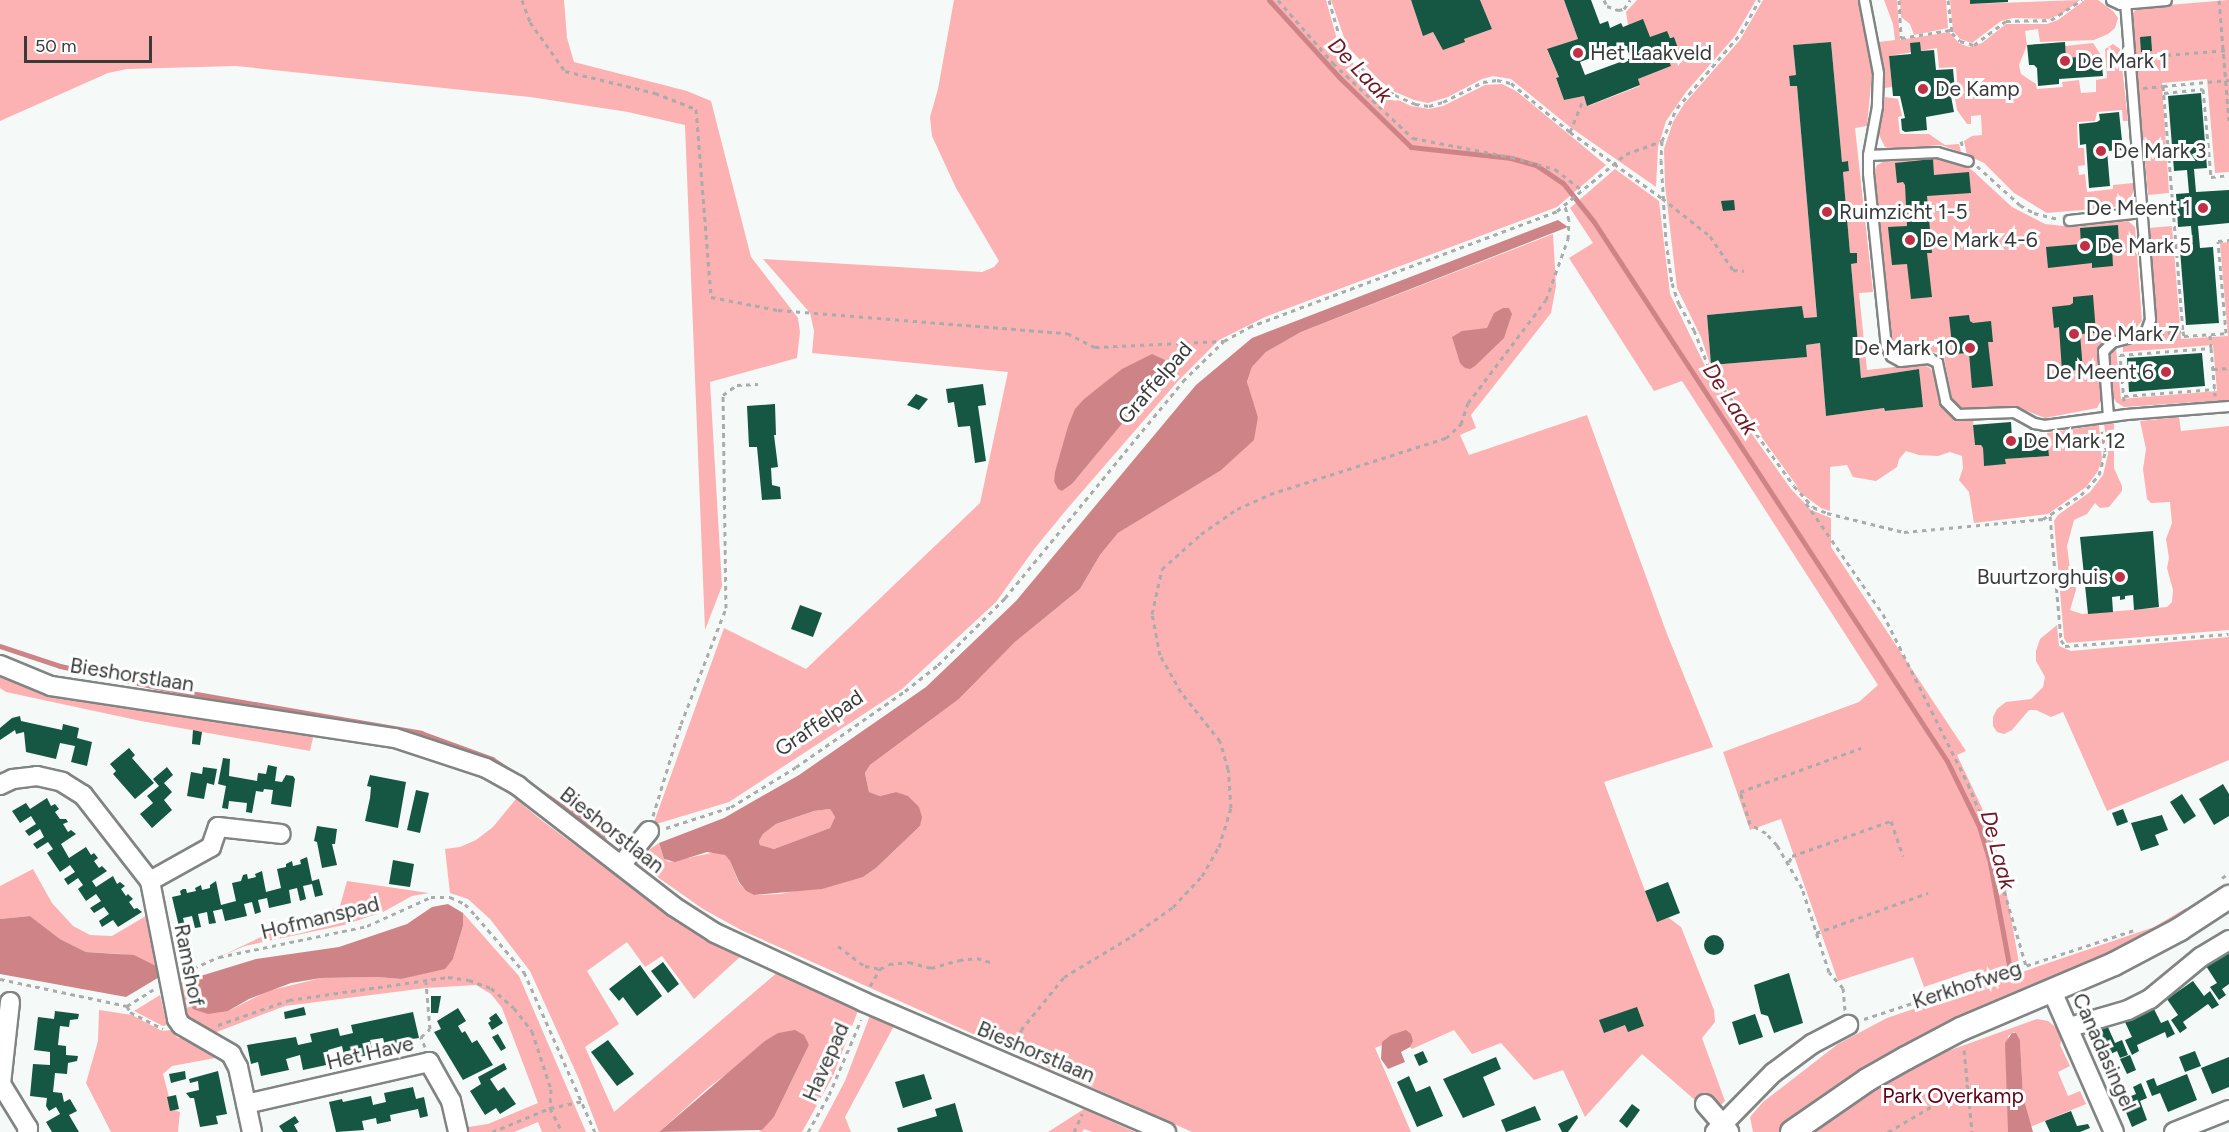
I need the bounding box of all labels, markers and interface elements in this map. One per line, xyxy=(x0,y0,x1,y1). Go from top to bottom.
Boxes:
scale bar xyxy=(27,24,154,62)
water label: De Laak xyxy=(1323,32,1397,108)
text: 50 m xyxy=(35,35,77,57)
place label: Het Laakveld xyxy=(1590,40,1712,66)
marker: Het Laakveld xyxy=(1571,46,1585,60)
place label: De Mark 1 xyxy=(2077,48,2168,74)
marker: De Mark 1 xyxy=(2058,54,2072,68)
place label: De Kamp xyxy=(1935,76,2020,102)
marker: De Kamp xyxy=(1916,82,1930,96)
place label: De Mark 3 xyxy=(2113,138,2206,164)
marker: De Mark 3 xyxy=(2094,144,2108,158)
place label: De Meent 1 xyxy=(2086,195,2191,221)
place label: Ruimzicht 1-5 xyxy=(1839,199,1967,225)
marker: De Meent 1 xyxy=(2196,201,2210,215)
marker: Ruimzicht 1-5 xyxy=(1820,205,1834,219)
place label: De Mark 4-6 xyxy=(1922,227,2038,253)
marker: De Mark 4-6 xyxy=(1903,233,1917,247)
place label: De Mark 5 xyxy=(2097,233,2191,259)
marker: De Mark 5 xyxy=(2078,239,2092,253)
place label: De Mark 7 xyxy=(2086,321,2179,347)
marker: De Mark 7 xyxy=(2067,327,2081,341)
place label: De Mark 10 xyxy=(1854,335,1958,361)
street label: Graffelpad xyxy=(1112,337,1198,429)
marker: De Mark 10 xyxy=(1963,341,1977,355)
water label: De Laak xyxy=(1697,358,1763,440)
place label: De Meent 6 xyxy=(2045,359,2154,385)
marker: De Meent 6 xyxy=(2159,365,2173,379)
place label: De Mark 12 xyxy=(2023,428,2125,454)
marker: De Mark 12 xyxy=(2004,434,2018,448)
place label: Buurtzorghuis xyxy=(1977,564,2108,590)
marker: Buurtzorghuis xyxy=(2113,570,2127,584)
street label: Bieshorstlaan xyxy=(68,653,196,697)
street label: Graffelpad xyxy=(770,684,868,762)
street label: Bieshorstlaan xyxy=(555,781,669,879)
water label: De Laak xyxy=(1975,808,2021,892)
street label: Hofmanspad xyxy=(258,891,382,945)
street label: Ramshof xyxy=(169,922,209,1008)
street label: Kerkhofweg xyxy=(1909,956,2025,1014)
street label: Canadasingel xyxy=(2067,989,2141,1115)
street label: Bieshorstlaan xyxy=(973,1016,1099,1088)
street label: Havepad xyxy=(797,1019,855,1105)
street label: Het Have xyxy=(324,1031,416,1075)
park label: Park Overkamp xyxy=(1882,1083,2024,1109)

